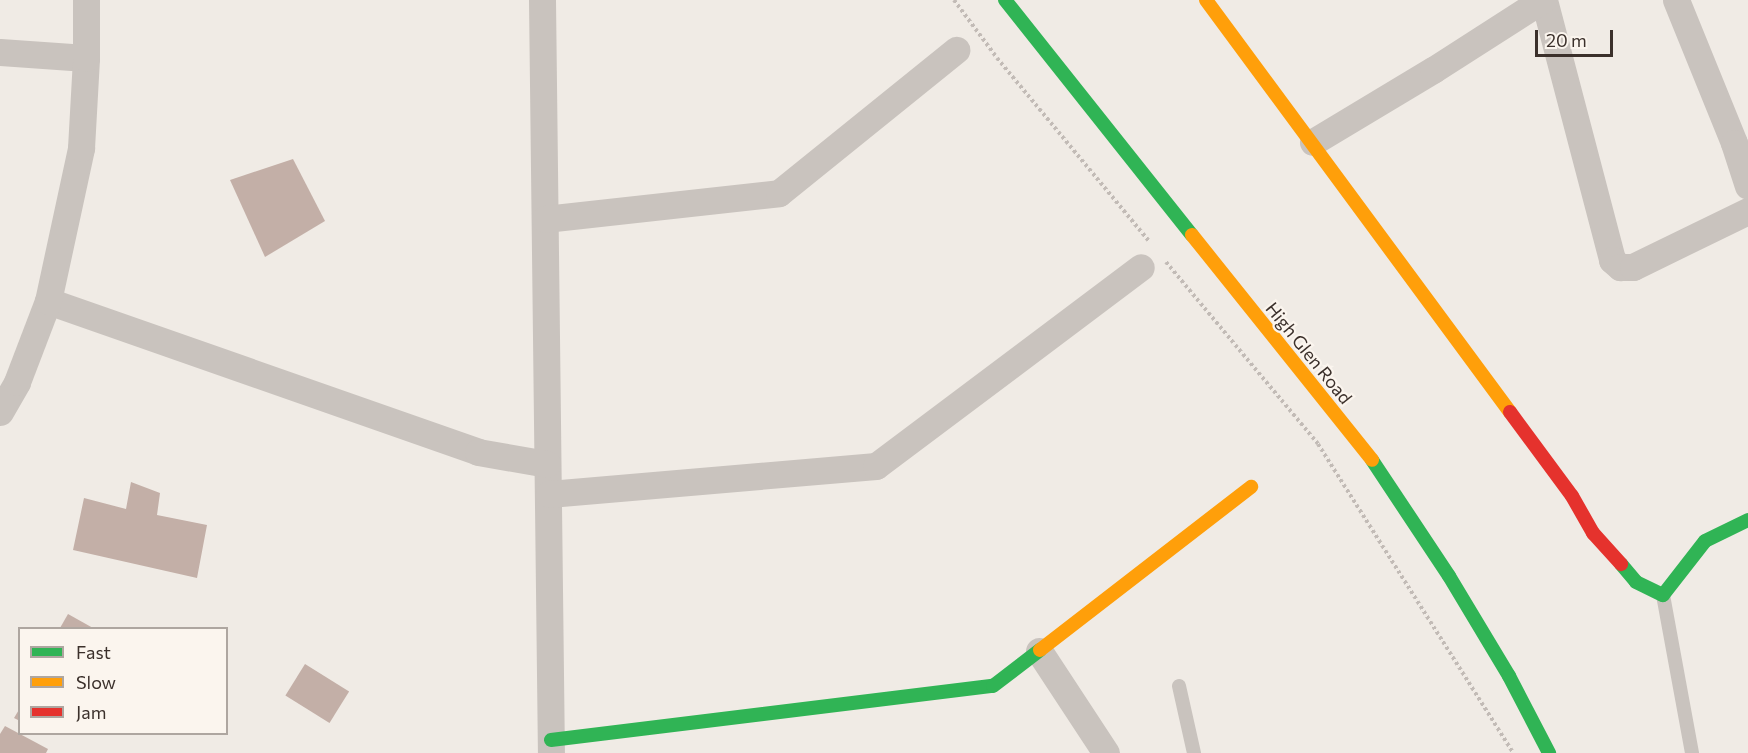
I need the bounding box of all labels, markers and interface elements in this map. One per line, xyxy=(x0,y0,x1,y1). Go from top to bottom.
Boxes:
scale bar xyxy=(1538,18,1616,56)
text: 20 m xyxy=(1546,29,1587,51)
street label: High Glen Road xyxy=(1261,298,1357,408)
legend xyxy=(18,627,228,735)
text: Fast xyxy=(76,641,111,663)
text: Slow xyxy=(76,671,116,693)
text: Jam xyxy=(76,701,106,723)

